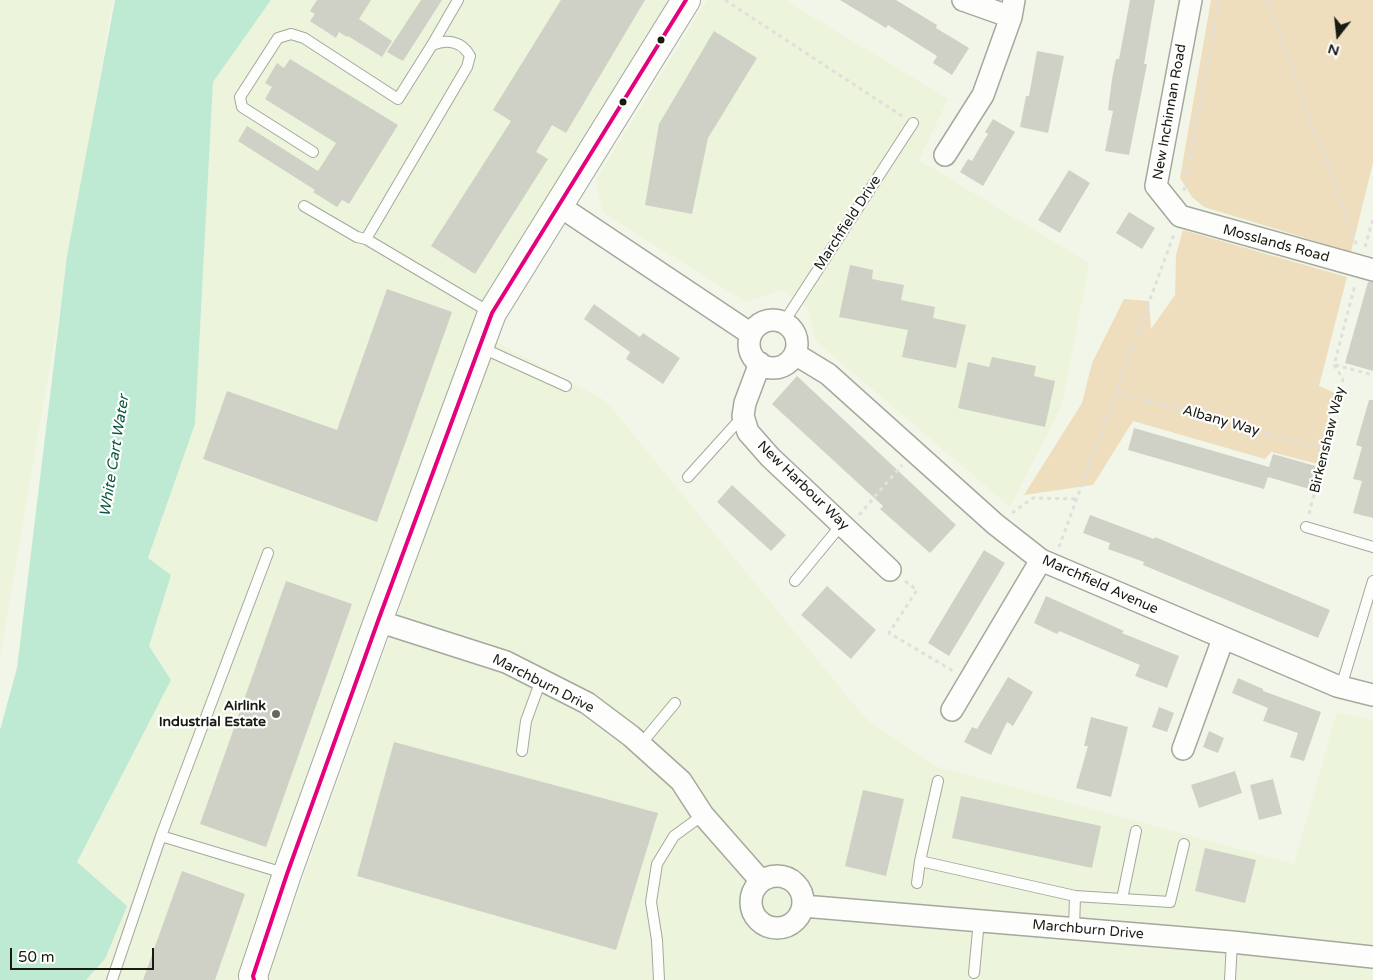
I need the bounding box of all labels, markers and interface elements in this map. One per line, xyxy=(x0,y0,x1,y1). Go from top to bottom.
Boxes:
north arrow xyxy=(1313,10,1363,60)
unlabelled marker xyxy=(656,35,666,45)
text: N xyxy=(1326,40,1341,60)
street label: New Inchinnan Road xyxy=(1150,43,1190,181)
unlabelled marker xyxy=(618,97,628,107)
street label: Marchfield Drive xyxy=(811,172,885,274)
street label: Mosslands Road xyxy=(1221,222,1331,266)
street label: Birkenshaw Way xyxy=(1307,385,1349,495)
water label: White Cart Water xyxy=(96,394,134,518)
street label: Albany Way xyxy=(1181,402,1261,440)
street label: New Harbour Way xyxy=(754,438,852,534)
street label: Marchfield Avenue xyxy=(1039,552,1161,618)
street label: Marchburn Drive xyxy=(489,651,597,717)
place label: Airlink Industrial Estate xyxy=(159,698,266,730)
marker: Airlink Industrial Estate xyxy=(270,708,282,720)
street label: Marchburn Drive xyxy=(1032,917,1144,943)
scale bar xyxy=(12,938,156,970)
text: 50 m xyxy=(18,948,55,966)

